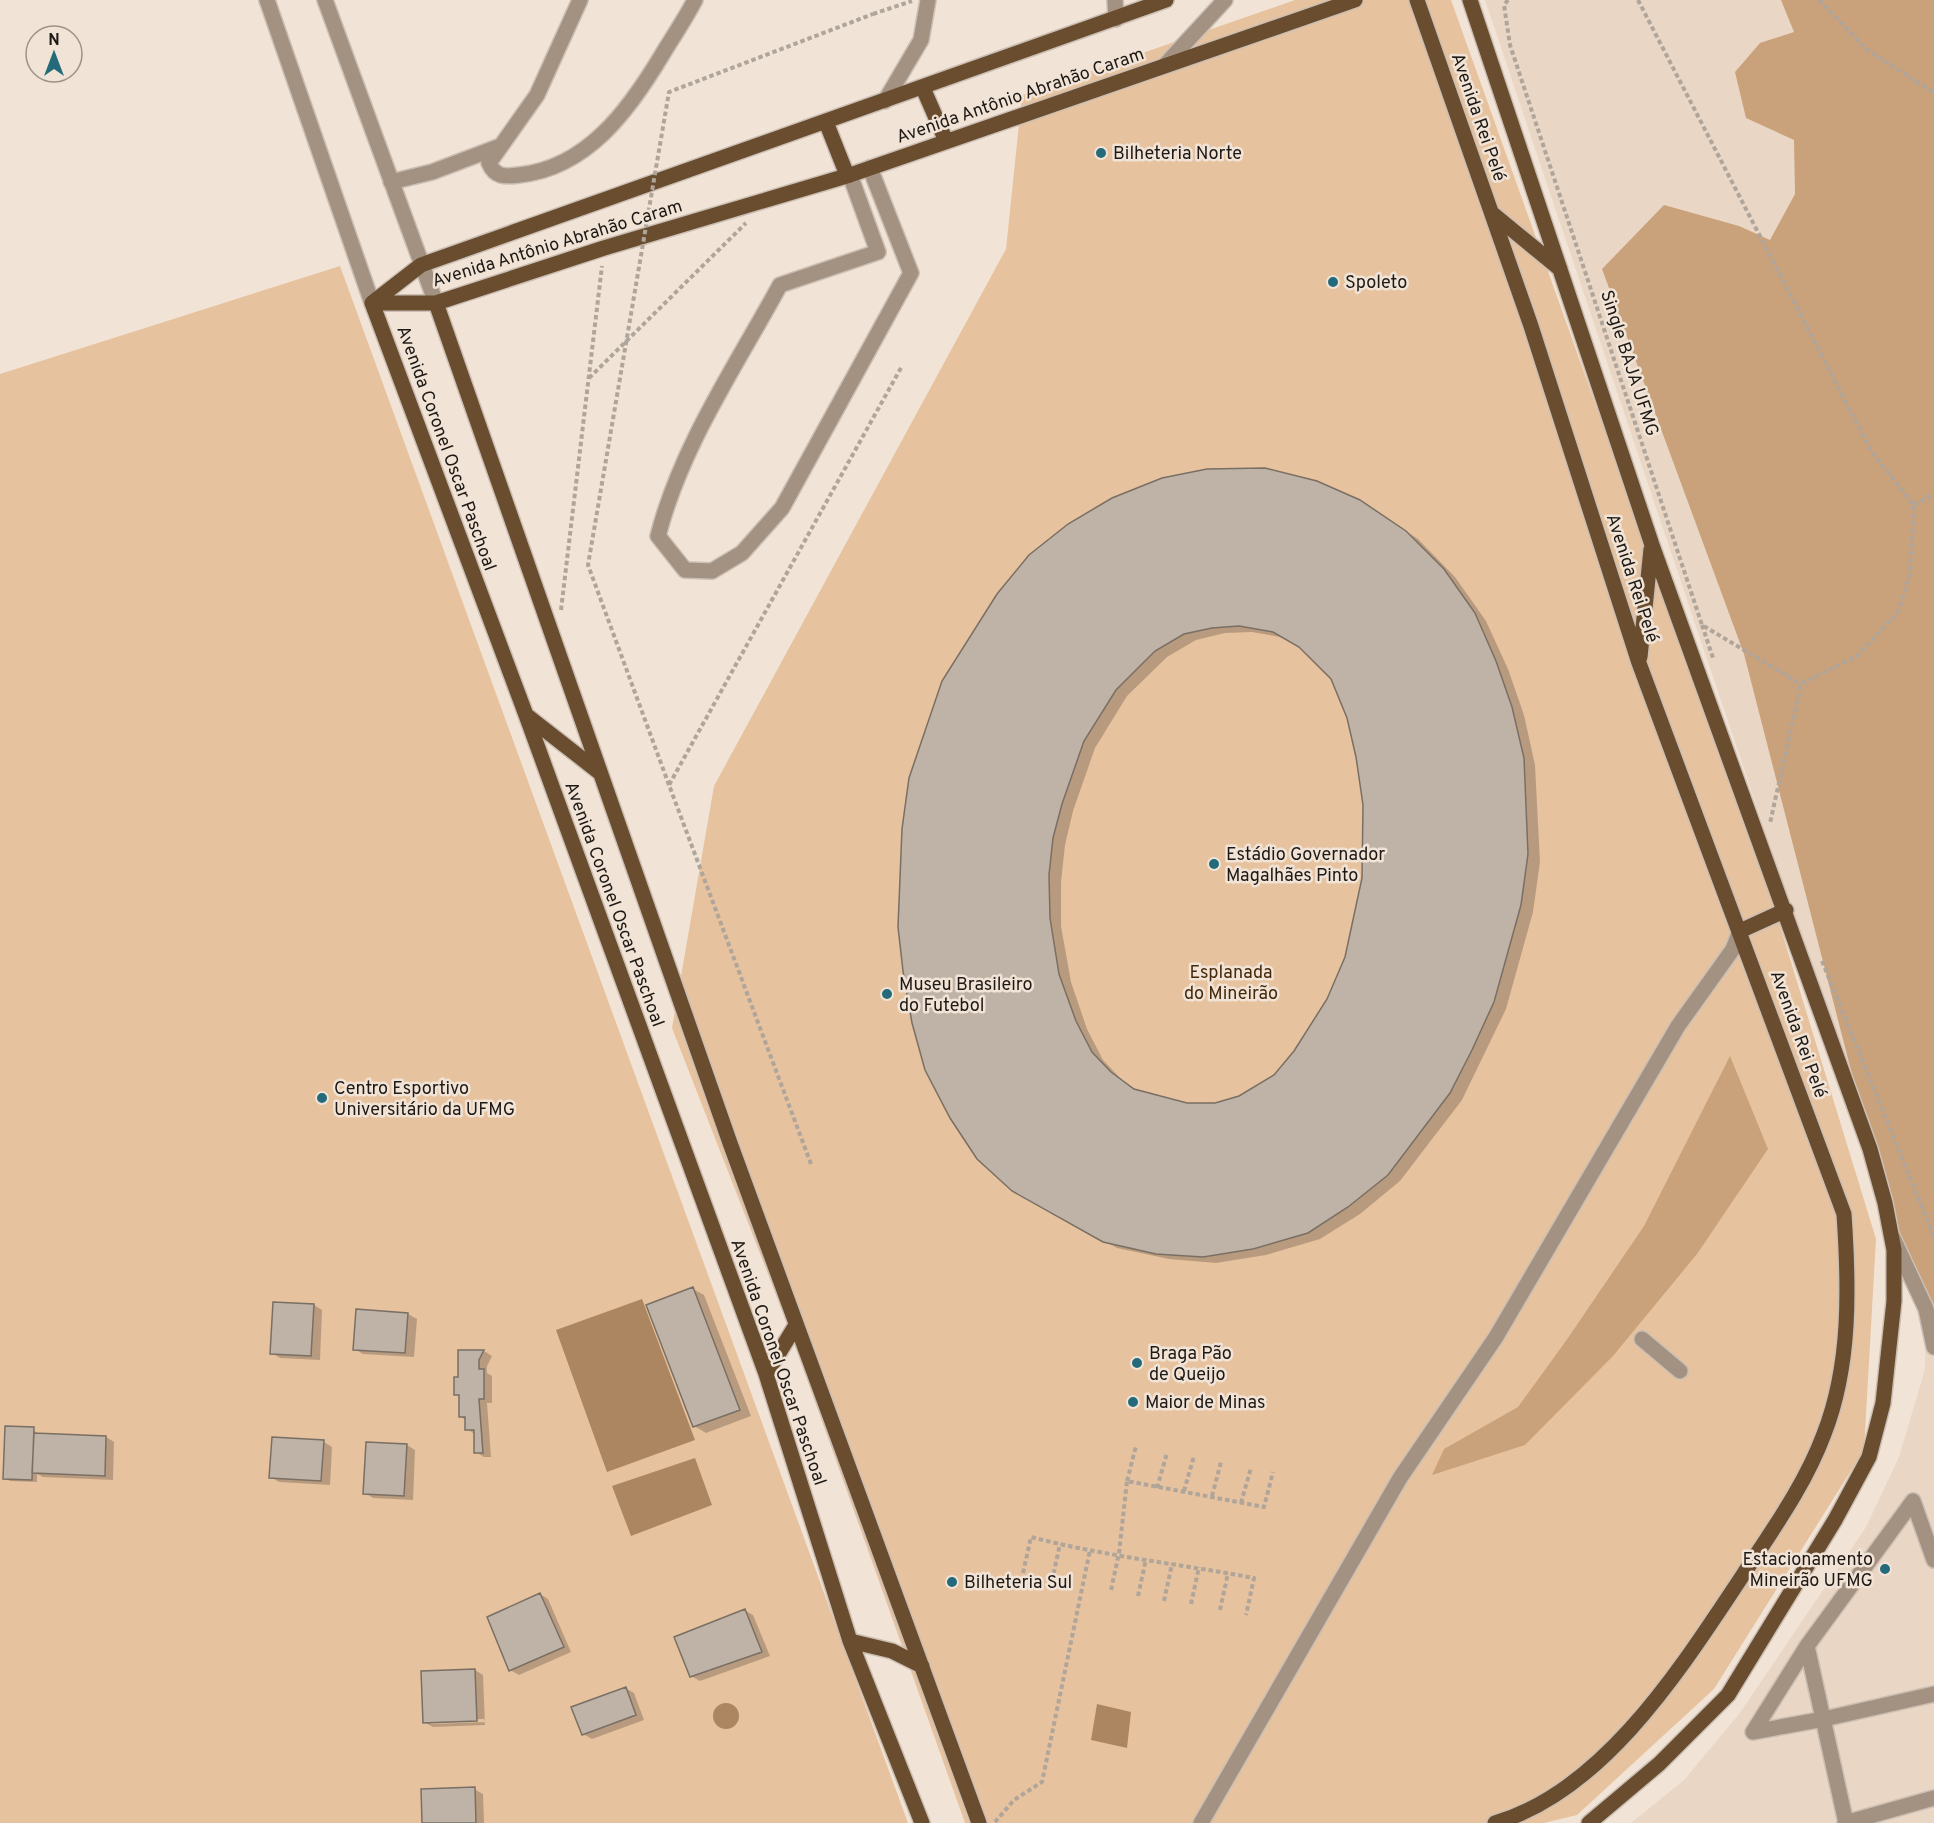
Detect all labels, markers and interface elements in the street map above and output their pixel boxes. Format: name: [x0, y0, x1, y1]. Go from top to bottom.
north arrow: [24, 24, 84, 84]
text: N: [48, 31, 60, 51]
street label: Avenida Antônio Abrahão Caram: [894, 43, 1147, 150]
street label: Avenida Rei Pelé: [1445, 50, 1510, 185]
place label: Bilheteria Norte: [1113, 143, 1242, 166]
marker: Bilheteria Norte: [1094, 146, 1108, 160]
street label: Avenida Antônio Abrahão Caram: [430, 195, 685, 294]
place label: Spoleto: [1345, 272, 1407, 295]
marker: Spoleto: [1326, 275, 1340, 289]
street label: Single BAJA UFMG: [1594, 287, 1663, 439]
street label: Avenida Coronel Oscar Paschoal: [390, 323, 501, 574]
street label: Avenida Rei Pelé: [1600, 511, 1663, 646]
street label: Avenida Coronel Oscar Paschoal: [558, 779, 669, 1030]
place label: Estádio Governador Magalhães Pinto: [1226, 844, 1385, 888]
marker: Estádio Governador Magalhães Pinto: [1207, 857, 1221, 871]
park label: Esplanada do Mineirão: [1184, 962, 1278, 1006]
street label: Avenida Rei Pelé: [1764, 967, 1831, 1102]
place label: Museu Brasileiro do Futebol: [899, 974, 1032, 1018]
marker: Museu Brasileiro do Futebol: [880, 987, 894, 1001]
place label: Centro Esportivo Universitário da UFMG: [334, 1078, 515, 1122]
marker: Centro Esportivo Universitário da UFMG: [315, 1091, 329, 1105]
street label: Avenida Coronel Oscar Paschoal: [724, 1236, 831, 1489]
place label: Braga Pão de Queijo: [1149, 1343, 1232, 1387]
marker: Braga Pão de Queijo: [1130, 1356, 1144, 1370]
place label: Maior de Minas: [1145, 1392, 1265, 1415]
marker: Maior de Minas: [1126, 1395, 1140, 1409]
place label: Estacionamento Mineirão UFMG: [1743, 1549, 1873, 1593]
marker: Estacionamento Mineirão UFMG: [1878, 1562, 1892, 1576]
place label: Bilheteria Sul: [964, 1572, 1072, 1595]
marker: Bilheteria Sul: [945, 1575, 959, 1589]

